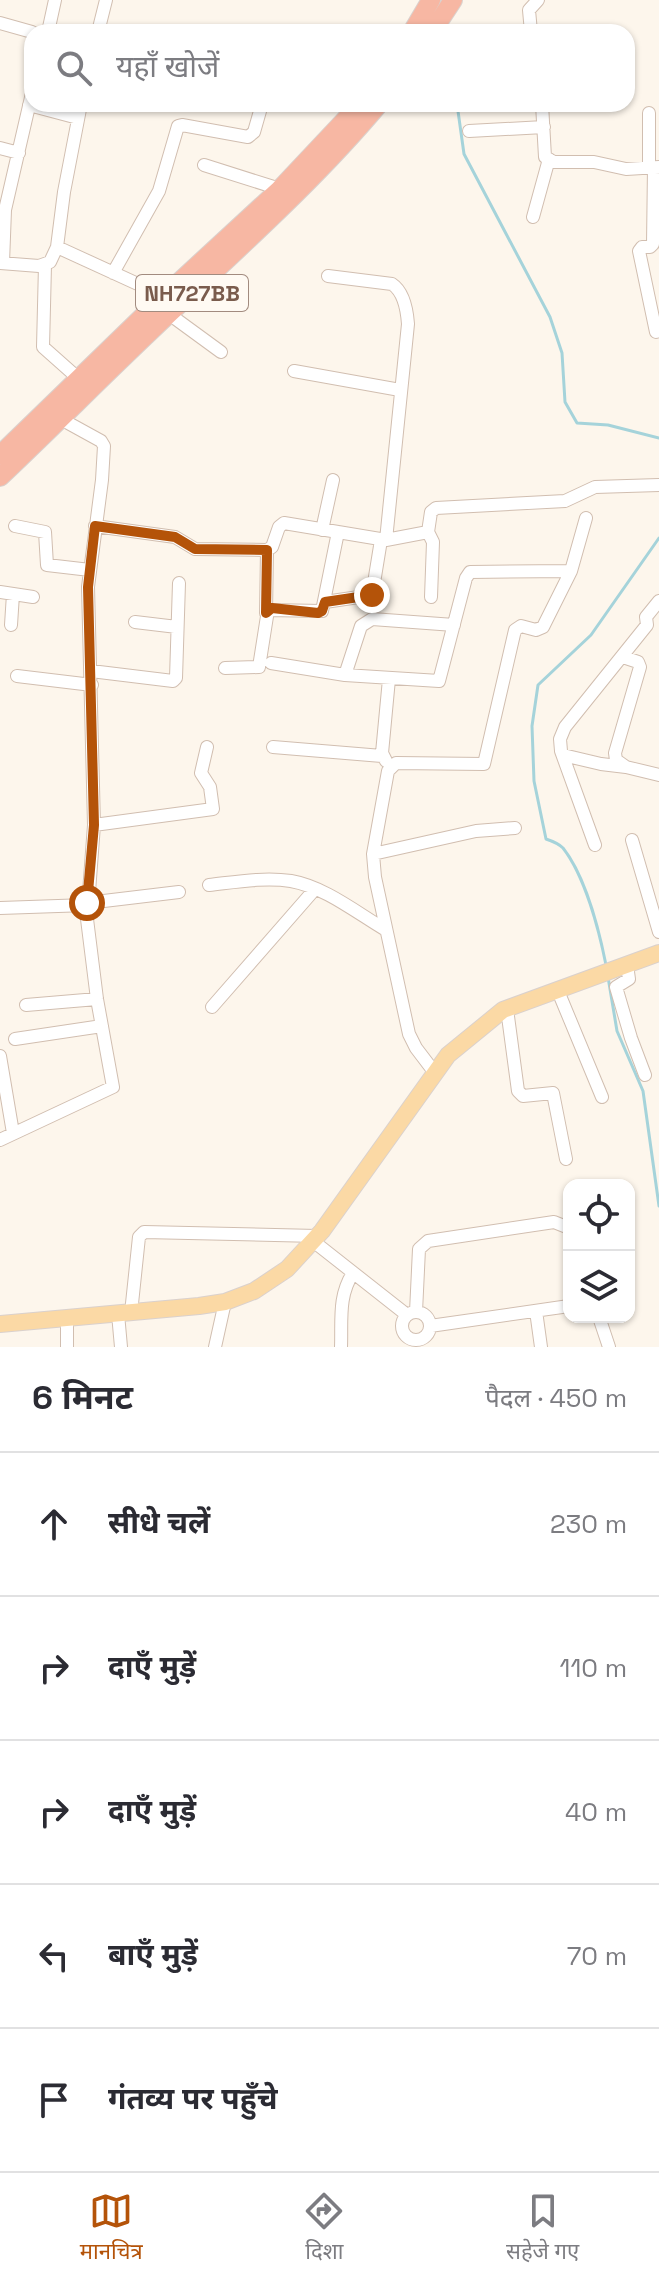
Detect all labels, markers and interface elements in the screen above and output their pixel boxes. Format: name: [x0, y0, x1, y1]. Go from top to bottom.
search box: [24, 24, 635, 112]
icon: search: [52, 46, 96, 90]
text: यहाँ खोजें: [116, 47, 219, 86]
road number: NH727BB: [136, 275, 248, 311]
route end: [354, 577, 390, 613]
route start: [69, 885, 105, 921]
map controls: [563, 1179, 635, 1323]
button: locate: [563, 1179, 635, 1251]
button: layers: [563, 1251, 635, 1323]
text: 6 मिनट: [32, 1376, 133, 1419]
text: पैदल · 450 m: [485, 1381, 627, 1415]
icon: ahead: [32, 1502, 76, 1546]
text: सीधे चलें: [108, 1503, 210, 1542]
text: 230 m: [550, 1507, 627, 1541]
icon: right: [32, 1646, 76, 1690]
text: दाएँ मुड़ें: [108, 1647, 196, 1686]
text: 110 m: [560, 1651, 627, 1685]
icon: right: [32, 1790, 76, 1834]
text: दाएँ मुड़ें: [108, 1791, 196, 1830]
text: 40 m: [565, 1795, 627, 1829]
icon: left: [32, 1934, 76, 1978]
text: बाएँ मुड़ें: [108, 1935, 198, 1974]
text: 70 m: [567, 1939, 627, 1973]
icon: arrive: [32, 2078, 76, 2122]
text: गंतव्य पर पहुँचे: [108, 2079, 277, 2118]
tab: मानचित्र: [80, 2189, 143, 2268]
tab: दिशा: [302, 2189, 346, 2268]
tab: सहेजे गए: [506, 2189, 579, 2268]

